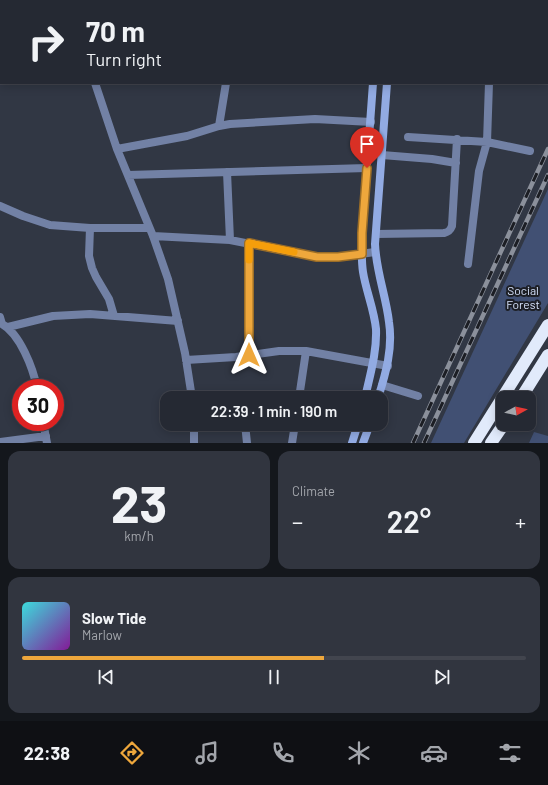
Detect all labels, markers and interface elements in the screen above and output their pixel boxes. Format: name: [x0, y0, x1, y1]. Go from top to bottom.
text: 70 m: [86, 14, 145, 48]
icon: right: [20, 16, 72, 68]
text: Turn right: [86, 48, 162, 70]
pin: [350, 127, 384, 168]
icon: arrive: [356, 133, 378, 155]
park label: Social Forest: [506, 283, 540, 311]
position arrow: [228, 334, 270, 376]
speed limit sign: 30: [12, 379, 64, 431]
north arrow: [496, 391, 536, 431]
map controls: [496, 391, 536, 431]
text: 22:39 · 1 min · 190 m: [211, 402, 337, 420]
text: 23: [111, 471, 167, 533]
text: Climate: [292, 483, 335, 499]
text: 22°: [387, 503, 431, 539]
text: −: [292, 508, 303, 534]
text: +: [515, 508, 526, 534]
text: km/h: [124, 528, 154, 544]
text: Slow Tide: [82, 609, 146, 627]
text: Marlow: [82, 627, 122, 643]
icon: previous: [95, 666, 117, 688]
icon: pause: [263, 666, 285, 688]
icon: next: [431, 666, 453, 688]
icon: directions: [118, 739, 146, 767]
icon: music: [193, 739, 221, 767]
icon: phone: [269, 739, 297, 767]
icon: climate: [345, 739, 373, 767]
icon: car: [420, 739, 448, 767]
icon: filters: [496, 739, 524, 767]
text: 22:38: [24, 742, 70, 764]

